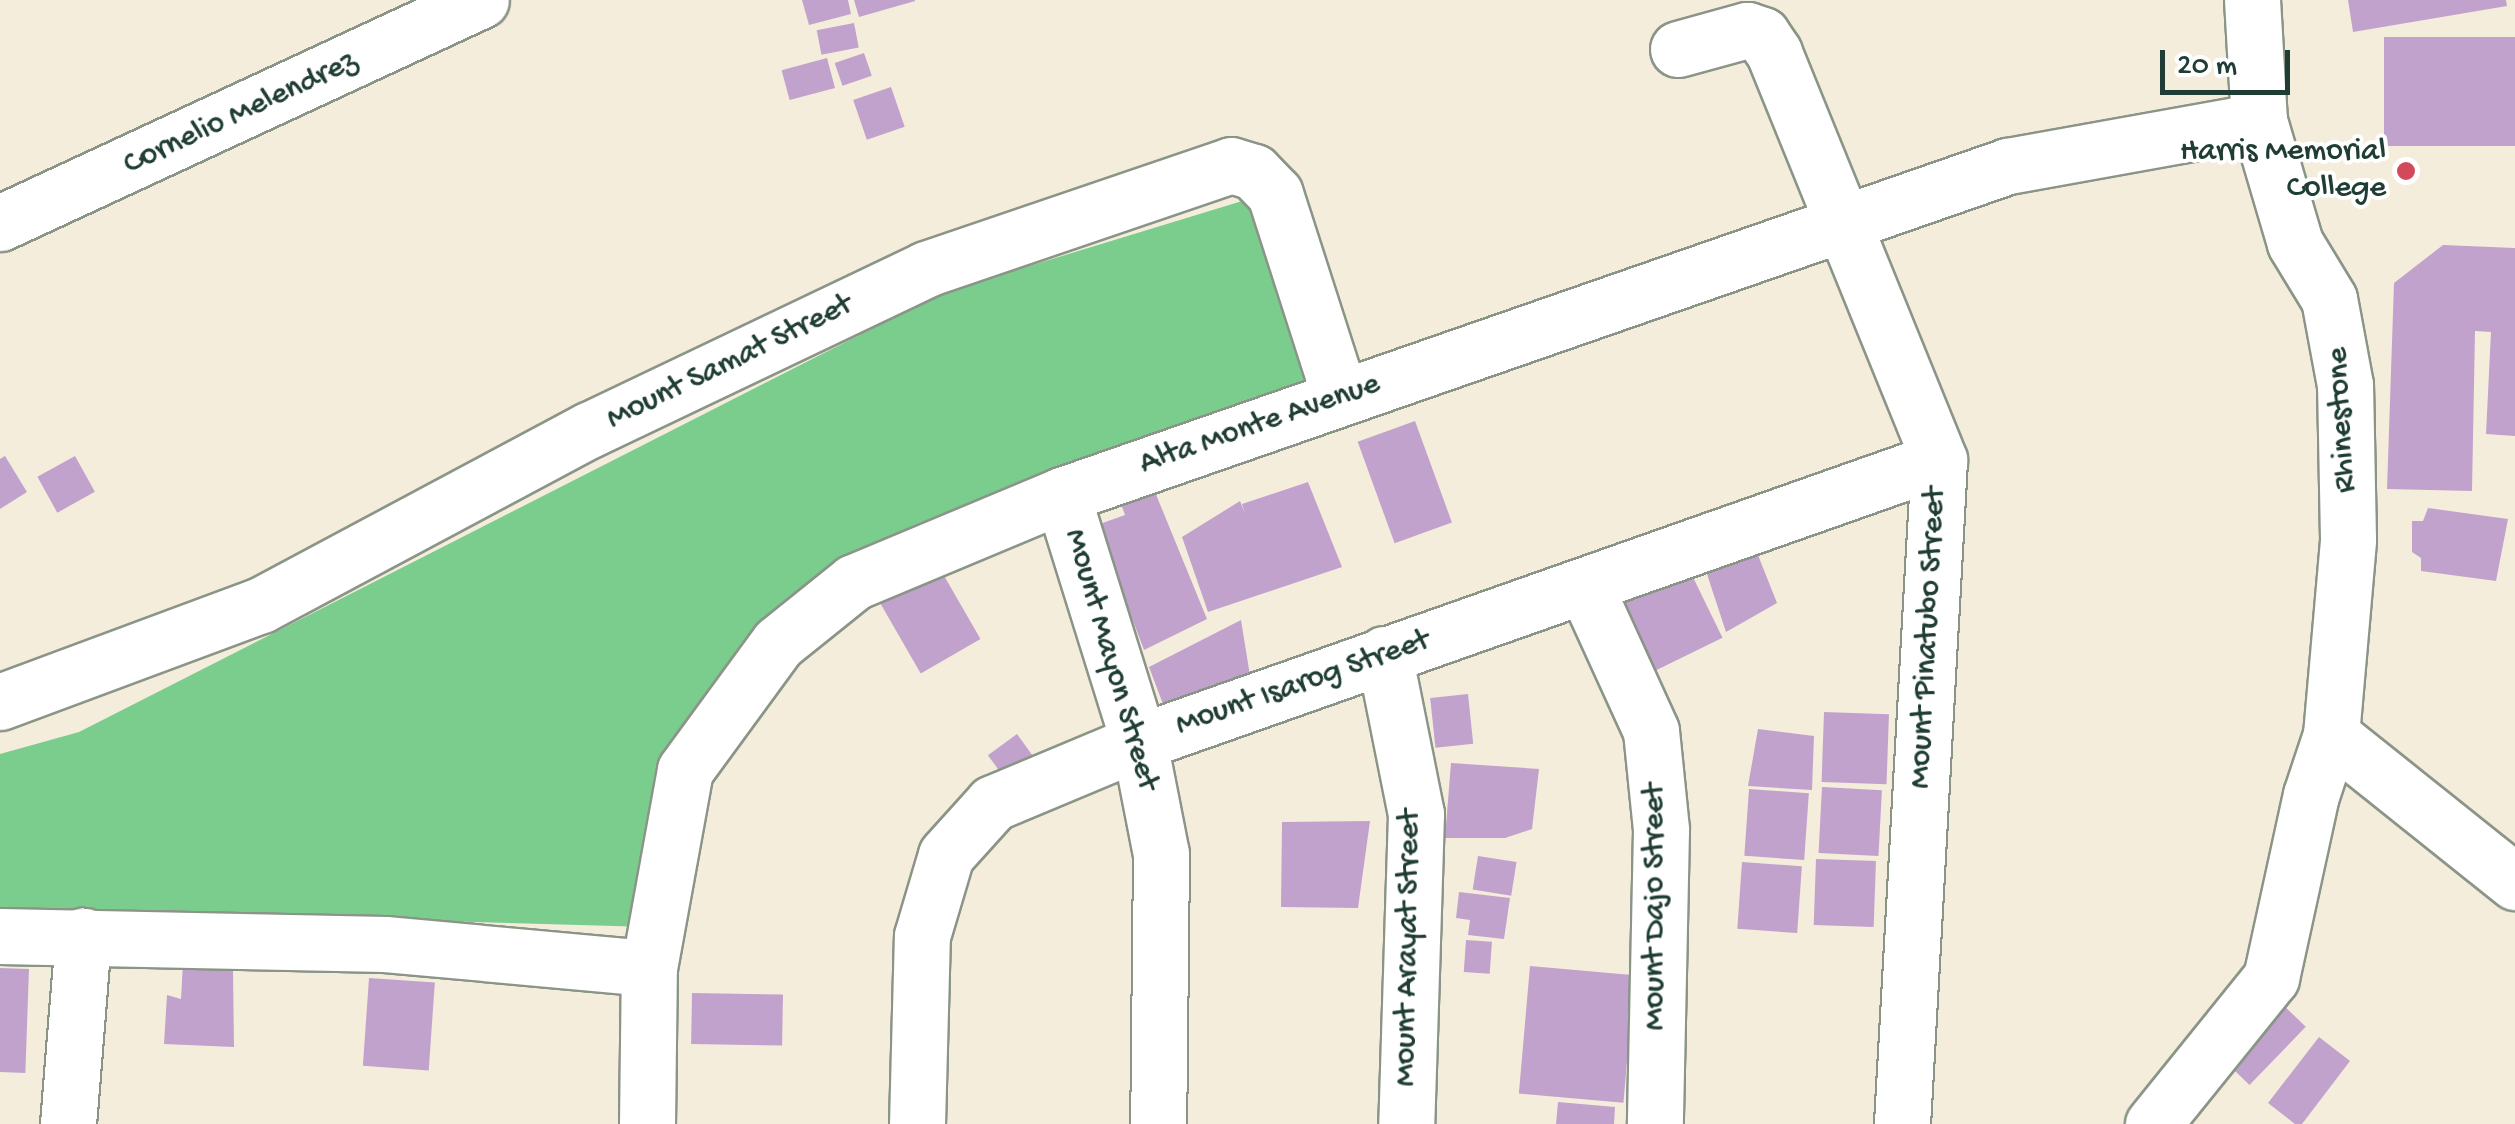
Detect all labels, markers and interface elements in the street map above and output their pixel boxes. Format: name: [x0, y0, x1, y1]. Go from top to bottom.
scale bar: [2165, 30, 2295, 92]
street label: Cornelio Melendrez: [118, 43, 364, 185]
text: 20 m: [2177, 50, 2237, 85]
place label: Harris Memorial College: [2180, 134, 2386, 209]
marker: Harris Memorial College: [2395, 160, 2417, 182]
street label: Mount Samat Street: [601, 287, 859, 439]
street label: Rhinestone: [2320, 346, 2366, 494]
street label: Alta Monte Avenue: [1135, 366, 1385, 484]
street label: Mount Pinatubo Street: [1902, 486, 1956, 790]
street label: Mount Mayon Street: [1054, 525, 1166, 795]
street label: Mount Isarog Street: [1171, 623, 1435, 745]
street label: Mount Dajo Street: [1637, 783, 1675, 1031]
street label: Mount Arayat Street: [1387, 809, 1431, 1087]

